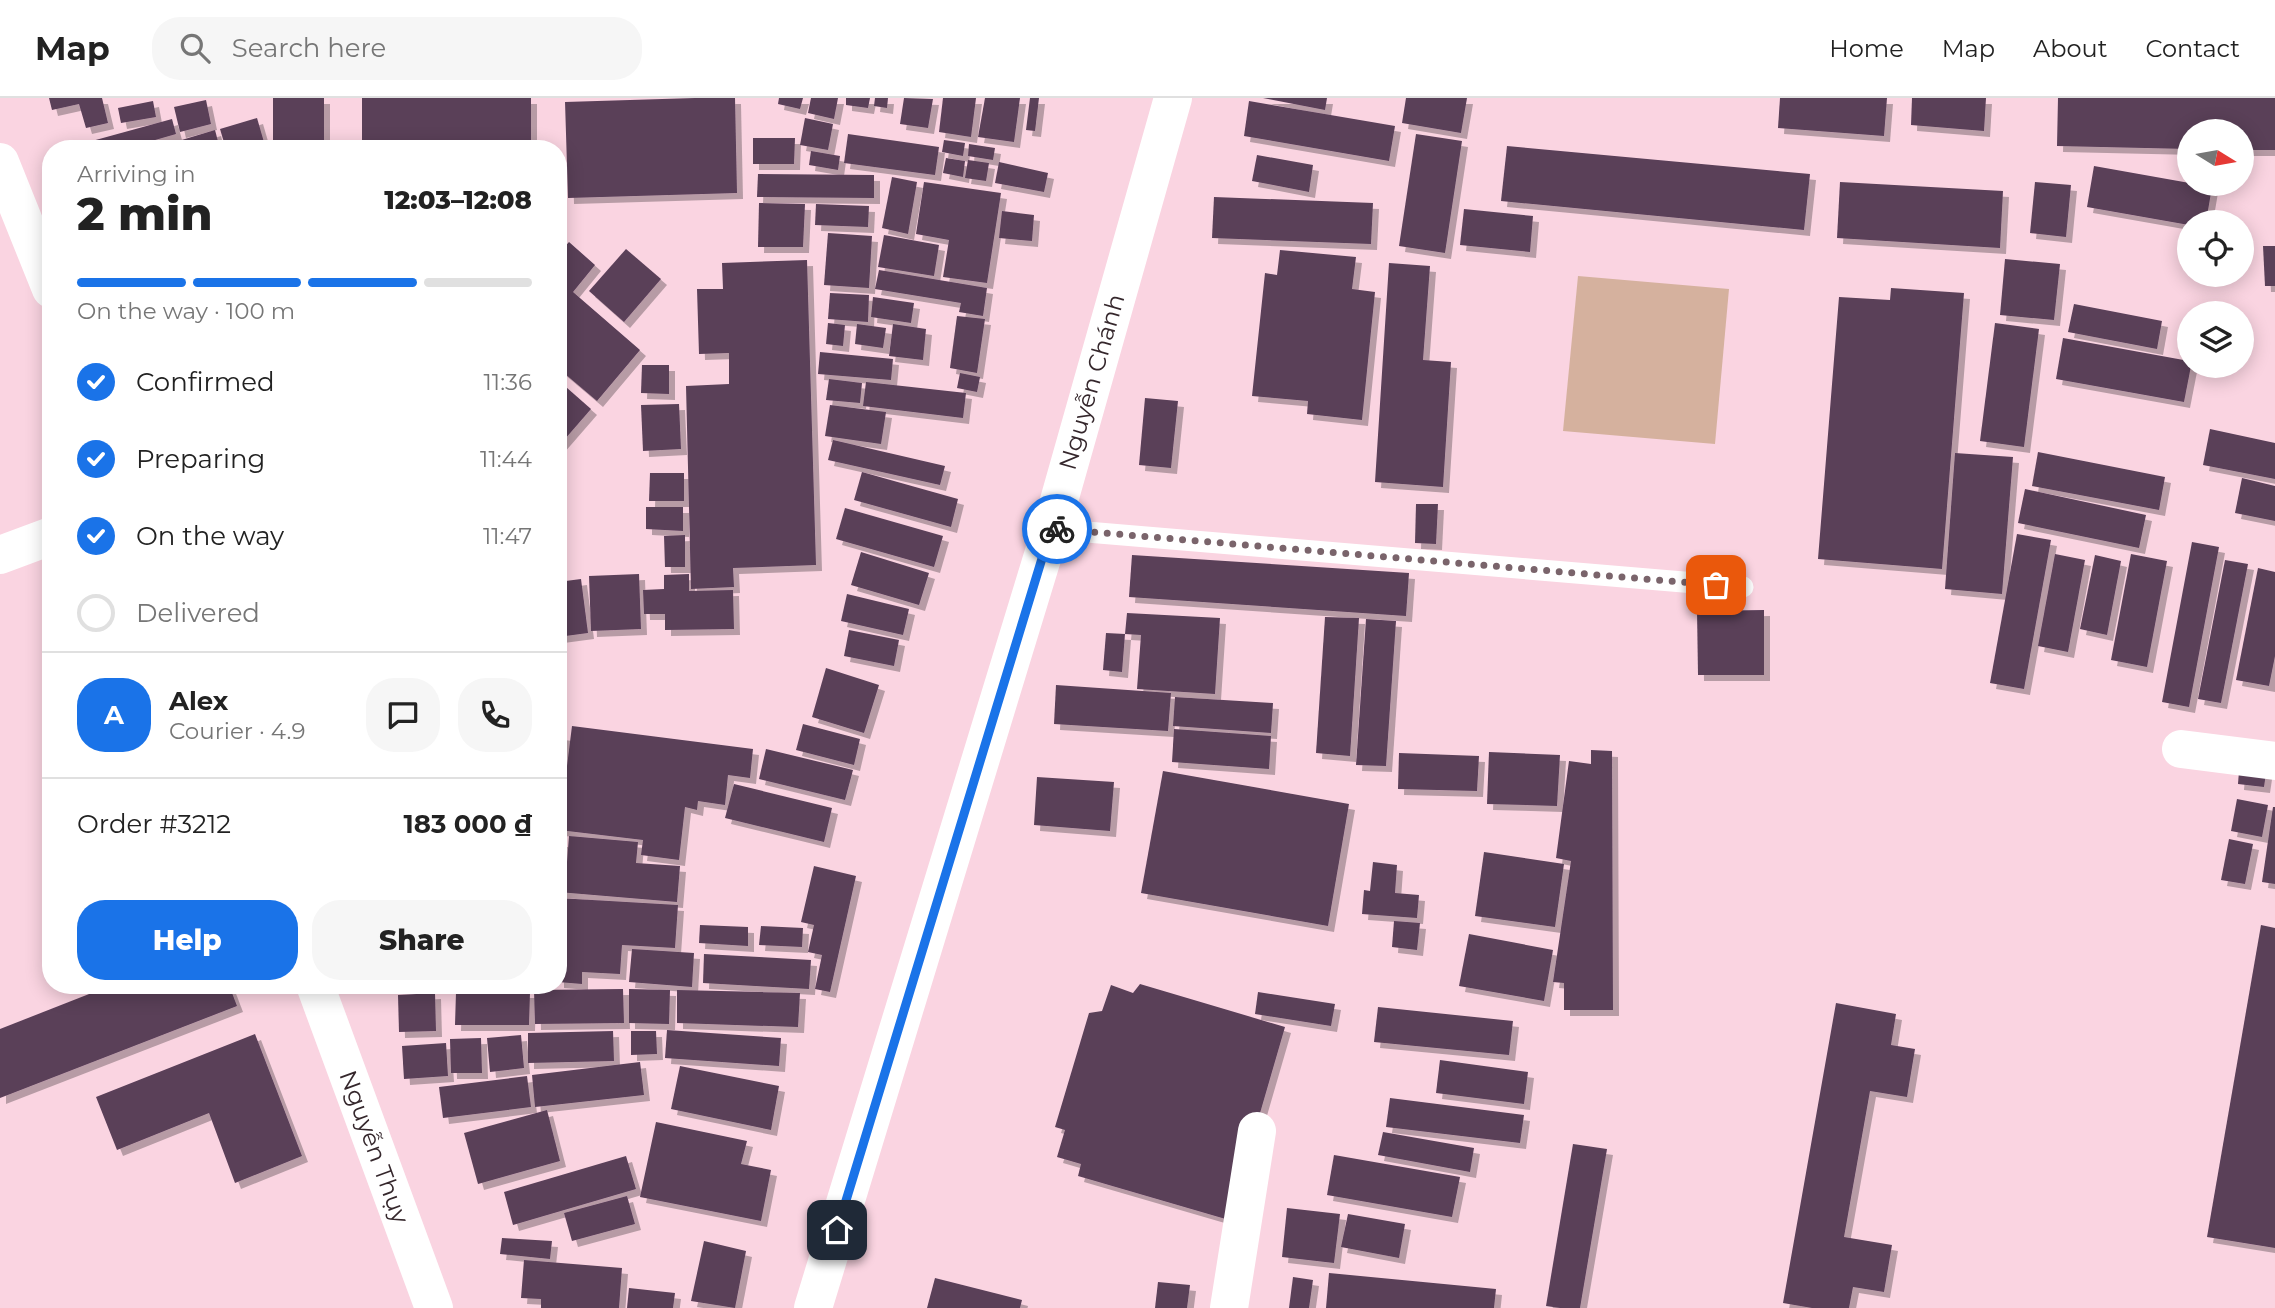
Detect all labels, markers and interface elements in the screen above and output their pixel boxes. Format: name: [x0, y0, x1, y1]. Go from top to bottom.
search box: [152, 17, 642, 80]
text: Map: [35, 28, 110, 68]
icon: search: [176, 29, 214, 67]
text: Search here: [232, 32, 386, 64]
text: Home: [1829, 34, 1904, 63]
text: Map: [1942, 34, 1995, 63]
text: About: [2033, 34, 2107, 63]
text: Contact: [2145, 34, 2240, 63]
north arrow: [2177, 119, 2254, 196]
map controls: [2177, 119, 2254, 378]
text: Arriving in: [77, 160, 196, 188]
text: 12:03–12:08: [384, 184, 532, 216]
text: 2 min: [77, 185, 212, 242]
button: locate: [2177, 210, 2254, 287]
street label: Nguyễn Chánh: [1053, 291, 1130, 473]
text: On the way · 100 m: [77, 297, 295, 325]
button: layers: [2177, 301, 2254, 378]
icon: check: [77, 363, 115, 401]
text: Confirmed: [136, 366, 275, 398]
text: 11:36: [484, 368, 532, 396]
icon: check: [77, 440, 115, 478]
text: Preparing: [136, 443, 265, 475]
text: 11:44: [480, 445, 532, 473]
courier: [1022, 494, 1092, 564]
icon: bike: [1038, 510, 1076, 548]
icon: check: [77, 517, 115, 555]
text: On the way: [136, 520, 284, 552]
text: 11:47: [483, 522, 532, 550]
pin: [1686, 555, 1746, 615]
icon: bag: [1697, 566, 1735, 604]
text: Delivered: [136, 597, 260, 629]
button: chat: [366, 678, 440, 752]
button: phone: [458, 678, 532, 752]
text: Alex: [169, 685, 228, 717]
text: A: [104, 699, 124, 731]
text: Courier · 4.9: [169, 717, 305, 745]
text: Order #3212: [77, 808, 231, 840]
text: 183 000 ₫: [404, 808, 532, 840]
button: Help: [77, 900, 298, 980]
button: Share: [312, 900, 532, 980]
street label: Nguyễn Thụy: [333, 1066, 416, 1227]
pin: [807, 1200, 867, 1260]
icon: home: [818, 1211, 856, 1249]

